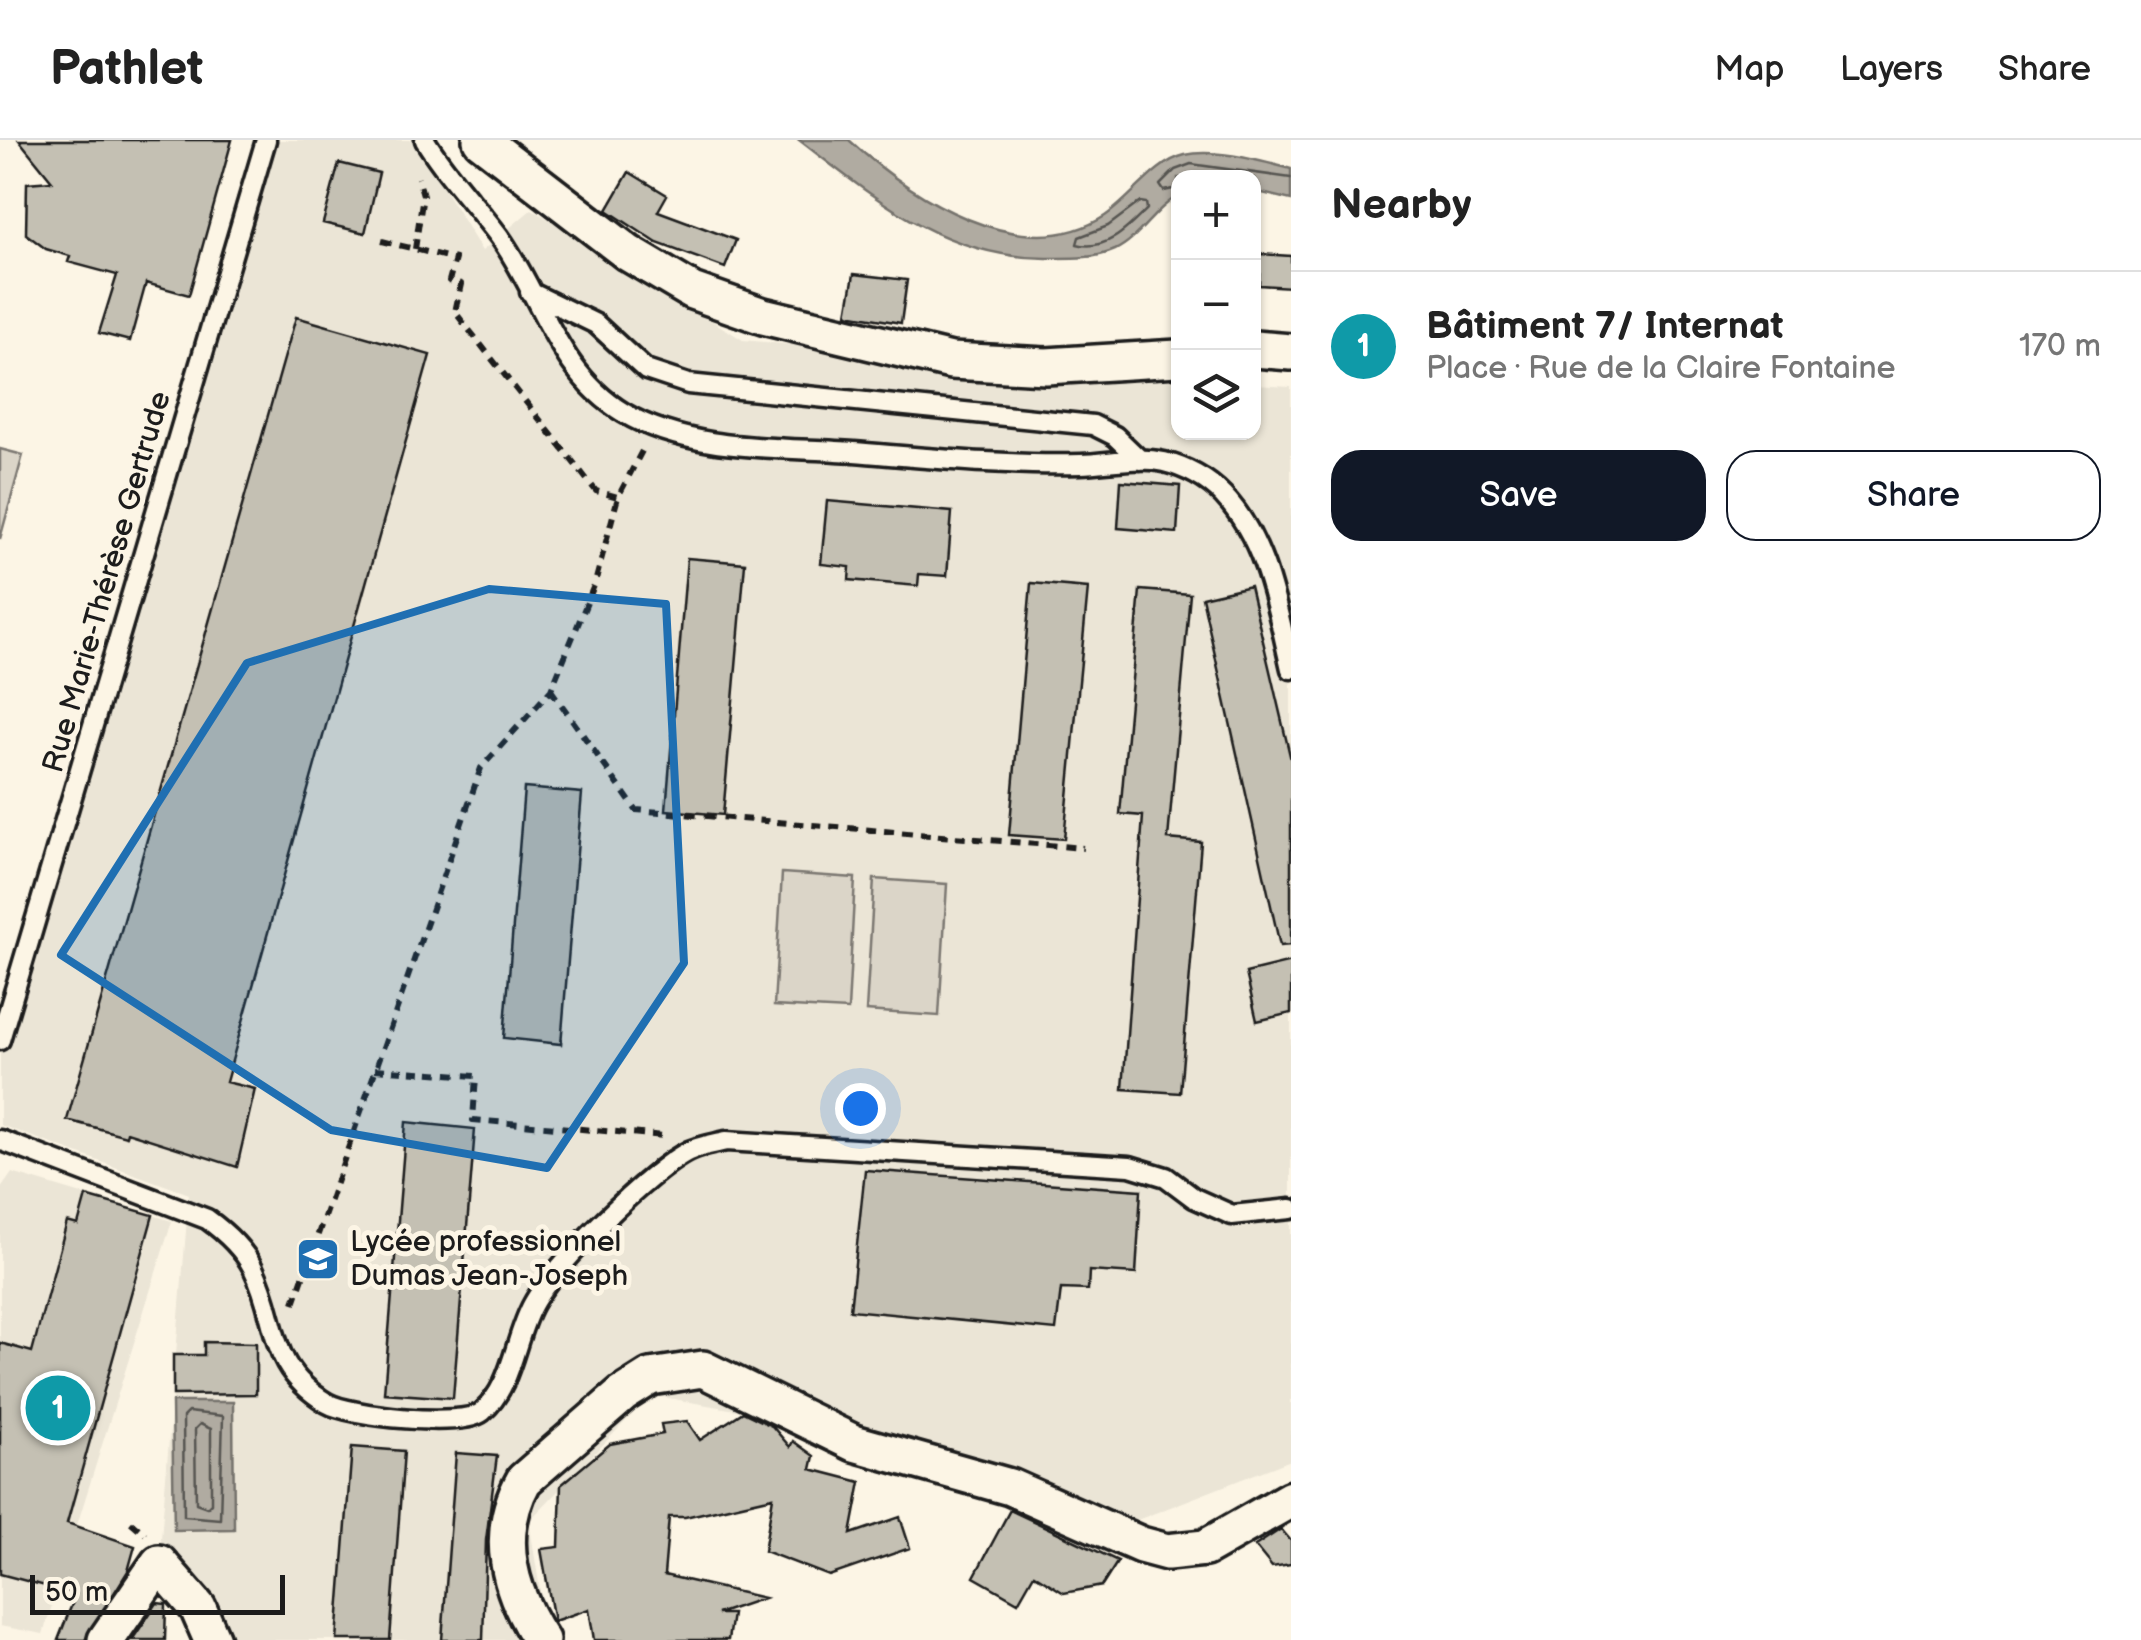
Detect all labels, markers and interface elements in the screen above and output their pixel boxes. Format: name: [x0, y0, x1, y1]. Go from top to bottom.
text: Pathlet: [50, 41, 203, 98]
text: Map: [1714, 48, 1785, 91]
text: Layers: [1840, 48, 1943, 91]
text: Share: [1998, 48, 2091, 91]
map controls: [1171, 170, 1261, 440]
button: +: [1171, 170, 1261, 260]
text: Nearby: [1331, 180, 1471, 231]
button: −: [1171, 260, 1261, 350]
text: Bâtiment 7/ Internat: [1426, 304, 1783, 349]
text: 1: [1357, 327, 1370, 366]
text: 170 m: [2019, 327, 2101, 366]
text: Place · Rue de la Claire Fontaine: [1426, 349, 1895, 388]
button: layers: [1171, 350, 1261, 440]
street label: Rue Marie-Thérèse Gertrude: [35, 387, 179, 777]
button: Save: [1331, 450, 1706, 541]
button: Share: [1726, 450, 2101, 541]
your location: [835, 1083, 886, 1134]
place label: Lycée professionnel Dumas Jean-Joseph: [350, 1224, 628, 1294]
school or university icon: Lycée professionnel Dumas Jean-Joseph: [295, 1236, 341, 1282]
pin: 1: [26, 1370, 90, 1446]
scale bar: [30, 1570, 285, 1614]
text: 50 m: [45, 1576, 108, 1609]

